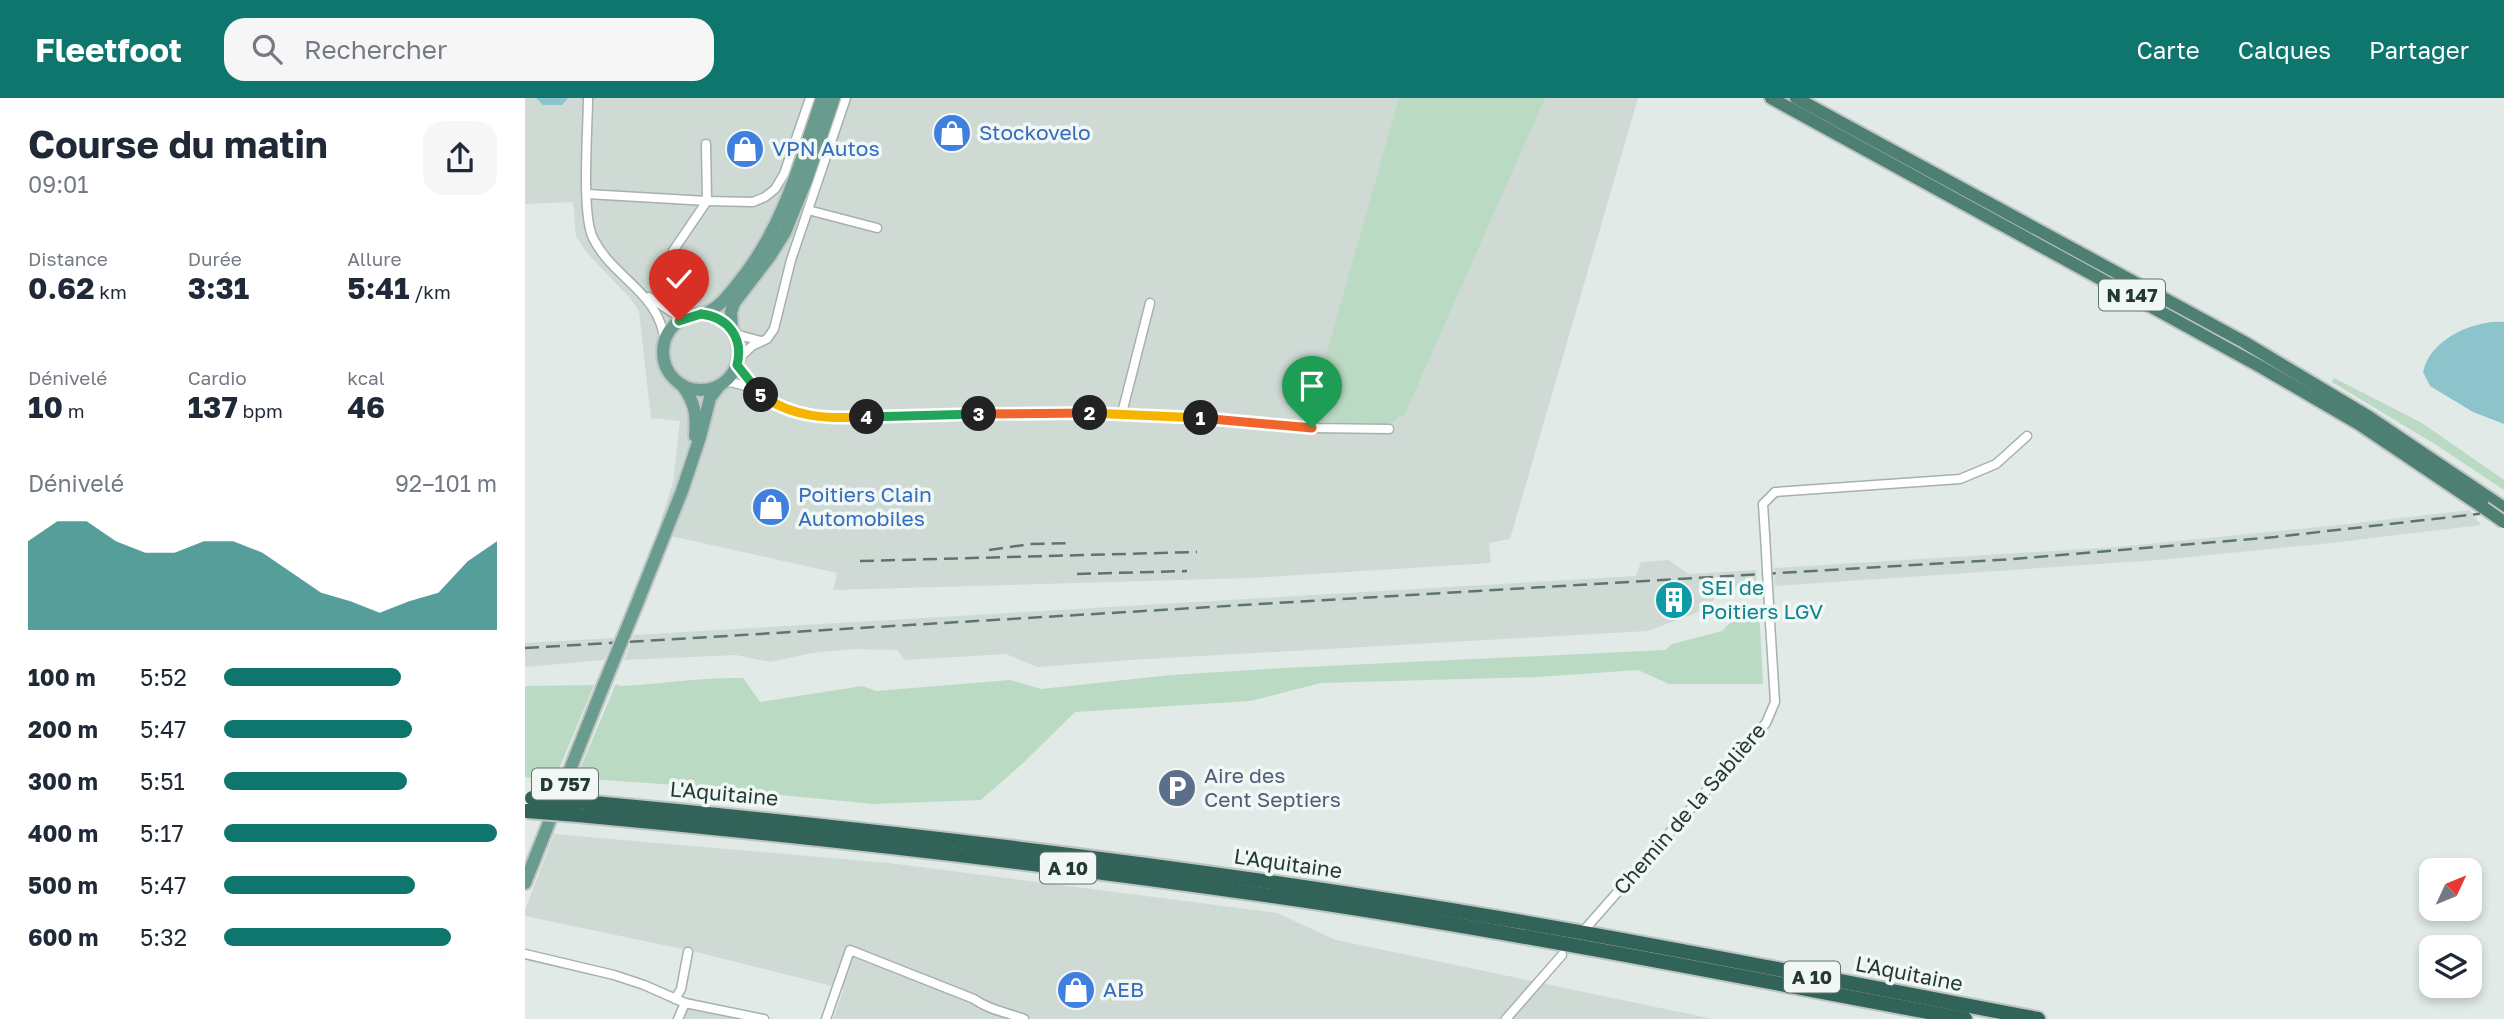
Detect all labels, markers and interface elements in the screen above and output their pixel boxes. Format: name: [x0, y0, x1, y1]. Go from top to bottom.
search box: [224, 18, 714, 81]
text: Fleetfoot: [35, 30, 182, 69]
icon: search: [248, 30, 286, 68]
text: Rechercher: [304, 34, 447, 65]
text: Carte: [2136, 35, 2200, 64]
text: Calques: [2238, 35, 2331, 64]
text: Partager: [2369, 35, 2469, 64]
shop icon: Stockovelo: [931, 112, 973, 154]
place label: Stockovelo: [979, 119, 1091, 145]
text: Course du matin: [28, 121, 328, 166]
button: share: [423, 121, 497, 195]
shop icon: VPN Autos: [724, 128, 766, 170]
place label: VPN Autos: [772, 135, 880, 161]
text: 09:01: [28, 170, 89, 198]
text: Distance: [28, 247, 108, 270]
text: Durée: [188, 247, 242, 270]
text: Allure: [347, 247, 402, 270]
pin: [649, 249, 709, 321]
icon: check: [660, 260, 698, 298]
text: 0.62: [28, 270, 94, 306]
text: 3:31: [188, 270, 249, 306]
text: 5:41: [347, 270, 409, 306]
text: km: [94, 280, 127, 303]
text: /km: [409, 280, 451, 303]
road number: N 147: [2099, 280, 2165, 310]
pin: [1282, 356, 1342, 428]
text: Dénivelé: [28, 366, 107, 389]
text: Cardio: [188, 366, 247, 389]
text: kcal: [347, 366, 385, 389]
icon: arrive: [1293, 367, 1331, 405]
pin: 5: [743, 378, 779, 412]
text: 5: [755, 383, 766, 406]
text: 10: [28, 389, 63, 425]
text: 137: [188, 389, 238, 425]
text: 46: [347, 389, 385, 425]
pin: 3: [961, 396, 997, 432]
pin: 2: [1073, 396, 1107, 430]
text: m: [63, 399, 85, 422]
text: bpm: [238, 399, 283, 422]
pin: 4: [849, 400, 885, 434]
pin: 1: [1183, 400, 1219, 436]
text: 2: [1084, 401, 1095, 424]
text: 3: [973, 402, 984, 425]
text: 4: [861, 405, 872, 428]
text: 1: [1196, 406, 1205, 429]
text: Dénivelé: [28, 469, 124, 497]
text: 92–101 m: [395, 469, 497, 497]
place label: Poitiers Clain Automobiles: [798, 481, 932, 531]
shop icon: Poitiers Clain Automobiles: [750, 486, 792, 528]
place label: SEI de Poitiers LGV: [1701, 574, 1823, 624]
building icon: SEI de Poitiers LGV: [1653, 579, 1695, 621]
text: 100 m: [28, 663, 96, 691]
text: 5:52: [140, 663, 187, 691]
text: 200 m: [28, 715, 98, 743]
text: 5:47: [140, 715, 186, 743]
street label: Chemin de la Sablière: [1608, 717, 1771, 899]
place label: Aire des Cent Septiers: [1204, 762, 1341, 812]
text: 300 m: [28, 767, 98, 795]
text: 5:51: [140, 767, 185, 795]
parking icon: Aire des Cent Septiers: [1156, 767, 1198, 809]
road number: D 757: [532, 768, 598, 800]
street label: L'Aquitaine: [669, 775, 779, 811]
text: 400 m: [28, 819, 98, 847]
text: 5:17: [140, 819, 184, 847]
street label: L'Aquitaine: [1232, 843, 1344, 883]
road number: A 10: [1040, 852, 1096, 884]
north arrow: [2419, 858, 2481, 920]
map controls: [2419, 858, 2482, 998]
text: 500 m: [28, 871, 98, 899]
text: 5:47: [140, 871, 186, 899]
text: 600 m: [28, 923, 98, 951]
text: 5:32: [140, 923, 187, 951]
button: layers: [2419, 935, 2482, 998]
street label: L'Aquitaine: [1853, 950, 1965, 996]
road number: A 10: [1784, 962, 1840, 992]
shop icon: AEB: [1055, 969, 1097, 1011]
place label: AEB: [1103, 976, 1144, 1002]

